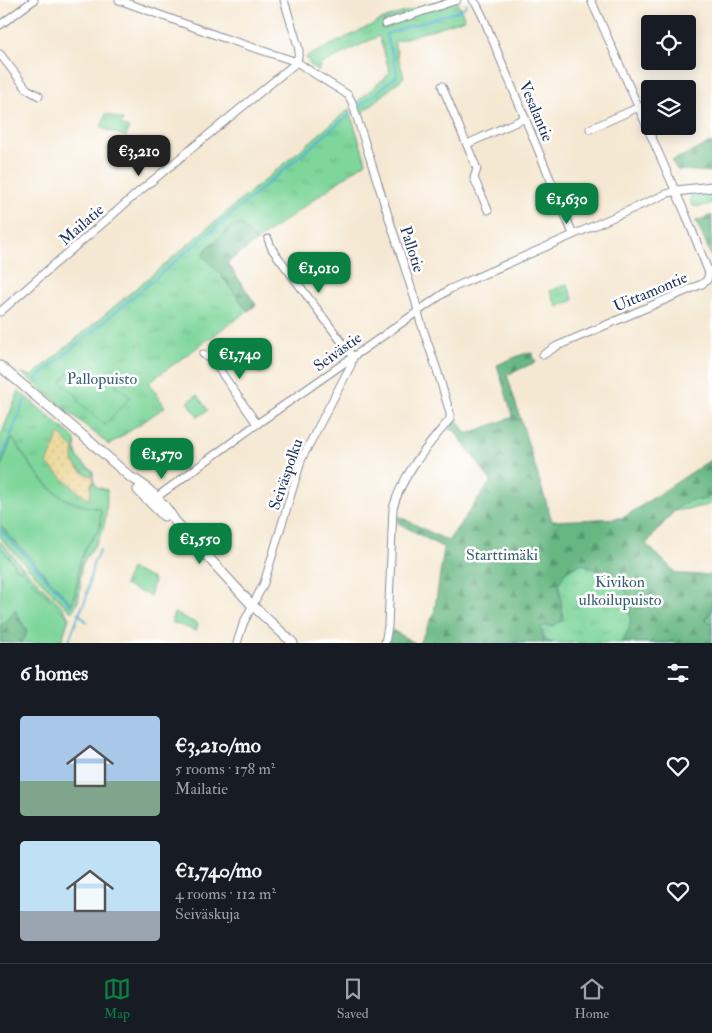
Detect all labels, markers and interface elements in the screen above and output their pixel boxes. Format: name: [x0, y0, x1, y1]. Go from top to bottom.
map controls: [641, 15, 696, 135]
button: locate: [641, 15, 696, 70]
street label: Vesalantie: [514, 78, 558, 145]
button: layers: [641, 80, 696, 135]
pin: €3,210: [98, 134, 180, 177]
text: €3,210: [118, 141, 160, 161]
pin: €1,630: [526, 182, 608, 225]
text: €1,630: [546, 189, 588, 209]
street label: Mailatie: [55, 200, 108, 250]
street label: Pallotie: [395, 224, 429, 275]
pin: €1,010: [278, 252, 360, 294]
text: €1,010: [299, 258, 339, 278]
street label: Uittamontie: [610, 267, 691, 316]
street label: Seivästie: [310, 327, 366, 376]
pin: €1,740: [199, 338, 281, 380]
text: €1,740: [219, 344, 261, 364]
park label: Pallopuisto: [67, 369, 137, 390]
street label: Seiväspolku: [264, 436, 308, 513]
pin: €1,570: [121, 438, 203, 480]
text: €1,570: [141, 444, 183, 464]
pin: €1,550: [159, 522, 241, 565]
text: €1,550: [180, 529, 220, 549]
park label: Starttimäki: [466, 545, 538, 565]
park label: Kivikon ulkoilupuisto: [579, 572, 662, 611]
icon: filters: [664, 659, 692, 687]
text: 6 homes: [20, 660, 88, 687]
text: €3,210/mo: [175, 732, 261, 759]
icon: home: [60, 736, 120, 796]
icon: heart: [664, 752, 692, 780]
text: 5 rooms · 178 m²: [175, 759, 275, 779]
text: Mailatie: [175, 779, 228, 799]
text: €1,740/mo: [175, 857, 262, 884]
icon: home: [60, 861, 120, 921]
icon: heart: [664, 877, 692, 905]
text: 4 rooms · 112 m²: [175, 884, 276, 904]
text: Seiväskuja: [175, 904, 240, 924]
tab: Map: [103, 975, 131, 1022]
tab: Saved: [337, 975, 369, 1022]
tab: Home: [574, 975, 609, 1022]

